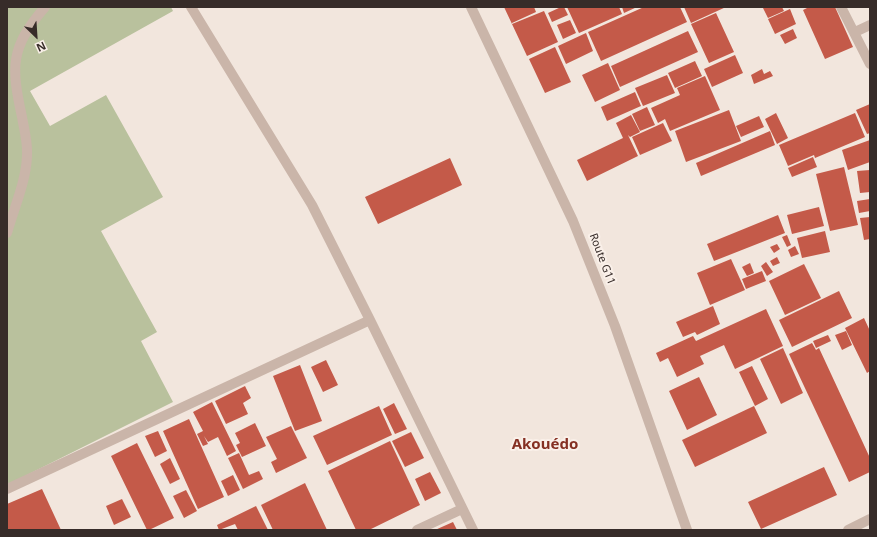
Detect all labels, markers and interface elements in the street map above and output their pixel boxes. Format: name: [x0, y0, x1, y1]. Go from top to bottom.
north arrow: [16, 16, 56, 56]
text: N: [34, 39, 49, 56]
street label: Route G11: [586, 231, 618, 287]
district label: Akouédo: [512, 436, 578, 454]

